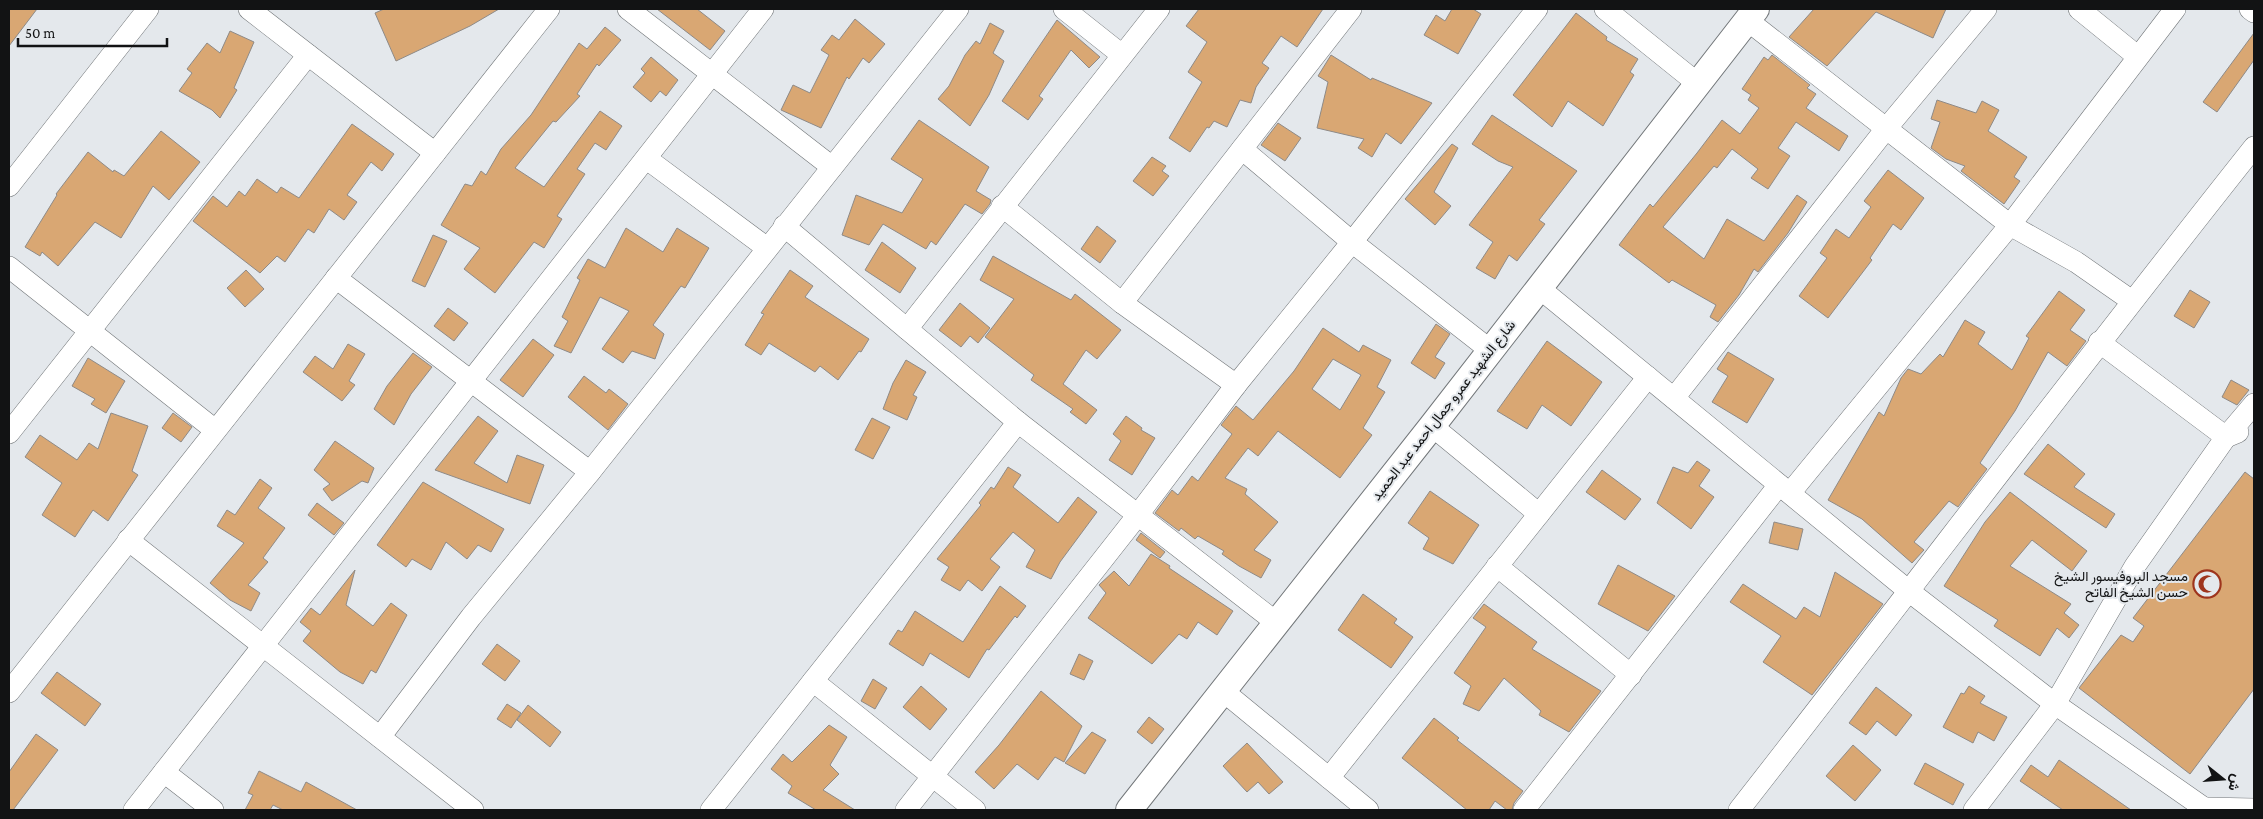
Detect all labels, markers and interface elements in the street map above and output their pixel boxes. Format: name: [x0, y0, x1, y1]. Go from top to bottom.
scale bar: [18, 15, 166, 47]
text: 50 m: [25, 25, 55, 41]
street label: شارع الشهيد عمرو جمال احمد عبد الحميد: [1368, 317, 1521, 505]
place label: مسجد البروفيسور الشيخ حسن الشيخ الفاتح: [2054, 568, 2188, 603]
mosque icon: مسجد البروفيسور الشيخ حسن الشيخ الفاتح: [2192, 569, 2222, 599]
north arrow: [2198, 754, 2248, 804]
text: ش: [2224, 772, 2246, 793]

